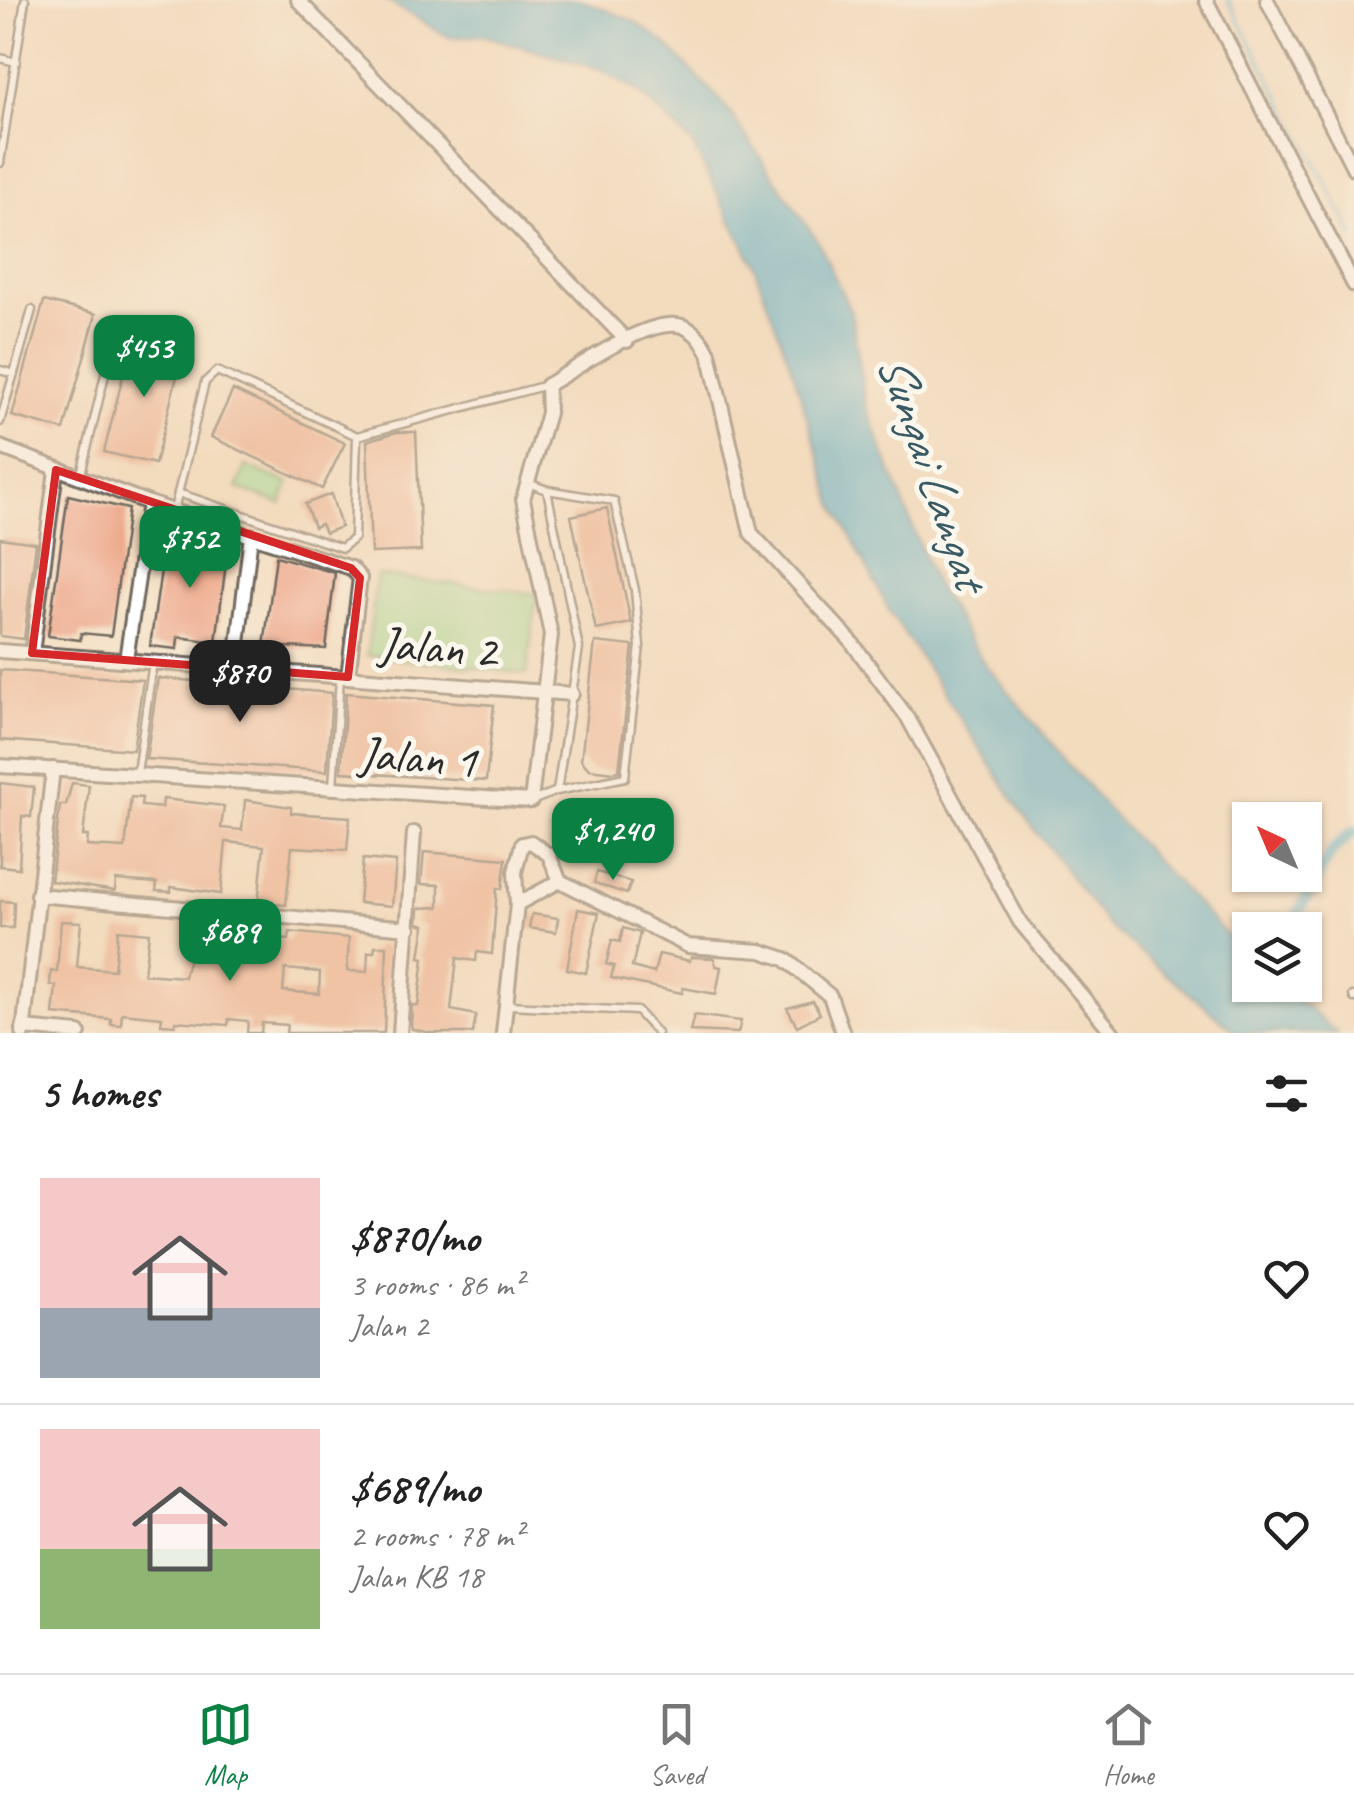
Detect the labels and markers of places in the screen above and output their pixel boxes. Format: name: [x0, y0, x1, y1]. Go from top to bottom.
pin: $453: [85, 315, 203, 400]
pin: $752: [131, 506, 249, 591]
pin: $870: [181, 640, 299, 725]
pin: $1,240: [532, 798, 694, 883]
pin: $689: [171, 899, 289, 984]

